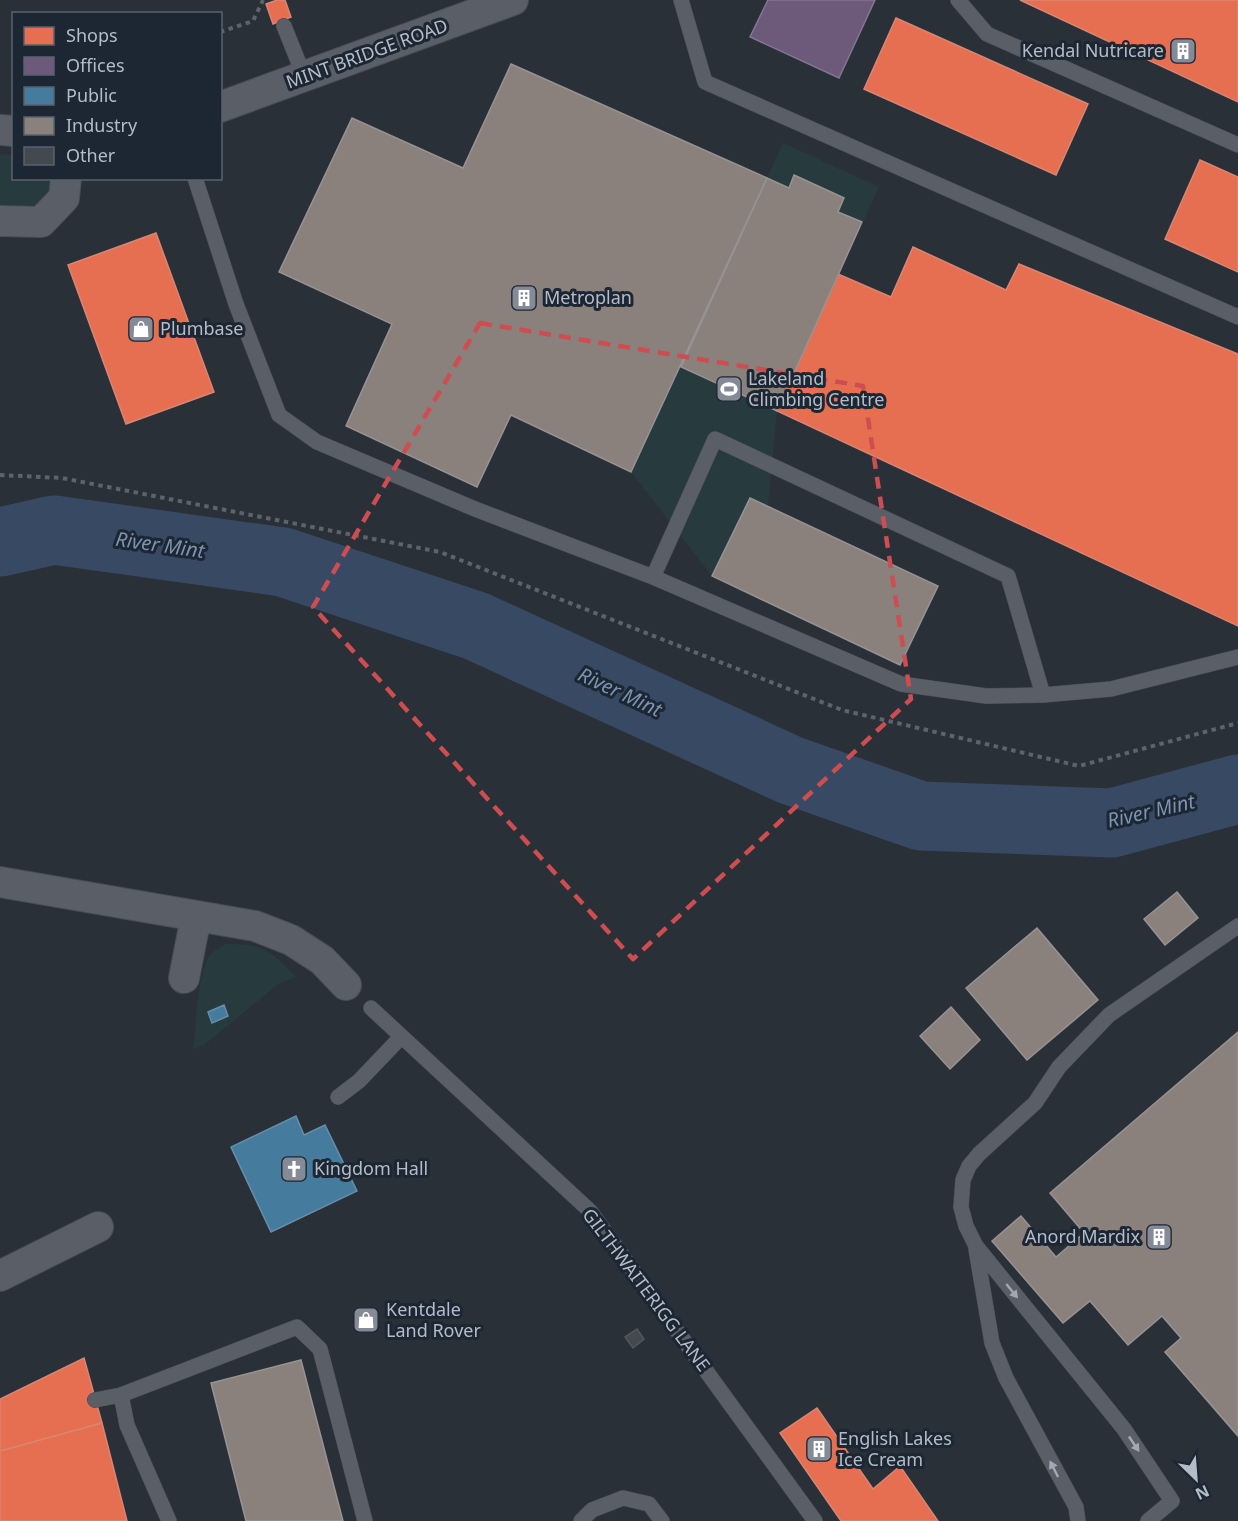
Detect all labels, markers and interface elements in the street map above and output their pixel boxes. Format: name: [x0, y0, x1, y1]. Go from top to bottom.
legend: [12, 12, 222, 180]
street label: MINT BRIDGE ROAD: [283, 13, 451, 93]
text: Shops: [66, 23, 118, 47]
building icon: Kendal Nutricare: [1168, 36, 1198, 66]
place label: Kendal Nutricare: [1022, 38, 1164, 62]
text: Offices: [66, 53, 125, 77]
text: Public: [66, 83, 117, 107]
text: Industry: [66, 113, 138, 137]
text: Other: [66, 143, 116, 167]
building icon: Metroplan: [509, 283, 539, 313]
place label: Metroplan: [544, 285, 632, 309]
shop icon: Plumbase: [126, 314, 156, 344]
place label: Plumbase: [160, 316, 243, 340]
place label: Lakeland Climbing Centre: [748, 366, 884, 411]
sports icon: Lakeland Climbing Centre: [714, 374, 744, 404]
water label: River Mint: [114, 525, 208, 564]
water label: River Mint: [574, 660, 668, 723]
water label: River Mint: [1104, 787, 1199, 834]
church icon: Kingdom Hall: [279, 1154, 309, 1184]
place label: Kingdom Hall: [314, 1156, 428, 1180]
street label: GILTHWAITERIGG LANE: [578, 1203, 716, 1376]
building icon: Anord Mardix: [1144, 1222, 1174, 1252]
place label: Anord Mardix: [1025, 1224, 1140, 1248]
one-way arrow: [1006, 1284, 1018, 1299]
place label: Kentdale Land Rover: [386, 1297, 481, 1342]
shop icon: Kentdale Land Rover: [351, 1305, 381, 1335]
place label: English Lakes Ice Cream: [838, 1426, 952, 1471]
building icon: English Lakes Ice Cream: [804, 1434, 834, 1464]
one-way arrow: [1128, 1436, 1139, 1452]
north arrow: [1166, 1449, 1226, 1509]
one-way arrow: [1050, 1460, 1060, 1478]
text: N: [1192, 1480, 1213, 1505]

